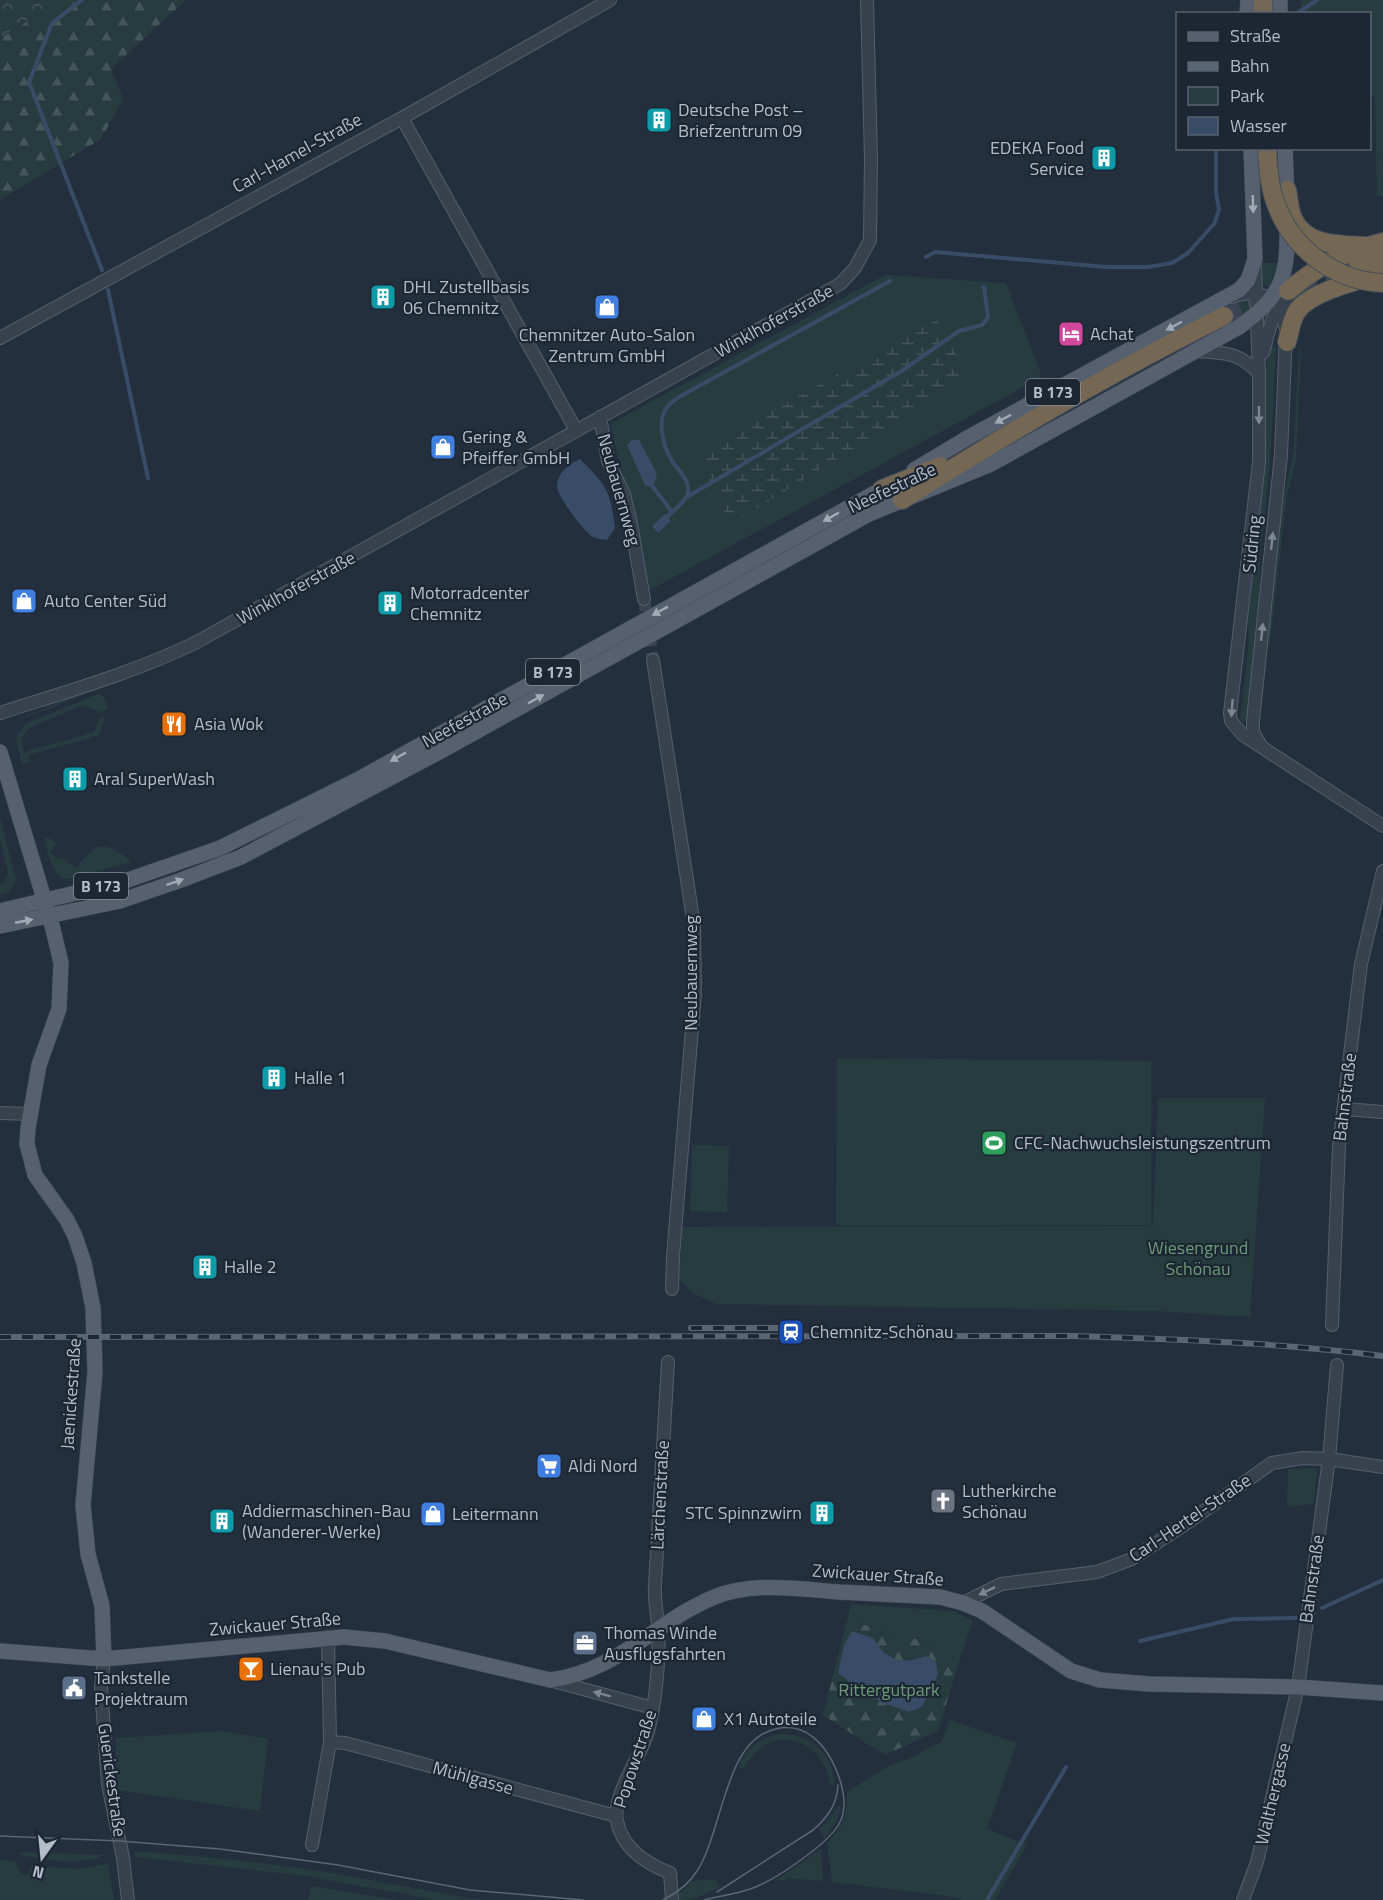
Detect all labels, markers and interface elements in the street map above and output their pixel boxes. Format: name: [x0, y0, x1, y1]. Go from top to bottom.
legend: [1176, 12, 1371, 150]
text: Straße: [1230, 22, 1281, 49]
text: Bahn: [1230, 52, 1269, 79]
text: Park: [1230, 82, 1265, 109]
place label: Deutsche Post – Briefzentrum 09: [678, 96, 804, 144]
building icon: Deutsche Post – Briefzentrum 09: [644, 105, 674, 135]
street label: Carl-Hamel-Straße: [227, 106, 367, 199]
text: Wasser: [1230, 112, 1287, 139]
place label: EDEKA Food Service: [990, 134, 1084, 182]
building icon: EDEKA Food Service: [1089, 143, 1119, 173]
one-way arrow: [1248, 194, 1257, 213]
place label: DHL Zustellbasis 06 Chemnitz: [403, 273, 530, 321]
street label: Winklhoferstraße: [709, 277, 838, 364]
building icon: DHL Zustellbasis 06 Chemnitz: [368, 282, 398, 312]
shop icon: Chemnitzer Auto-Salon Zentrum GmbH: [592, 292, 622, 322]
hotel icon: Achat: [1056, 319, 1086, 349]
place label: Achat: [1090, 320, 1134, 347]
place label: Chemnitzer Auto-Salon Zentrum GmbH: [519, 321, 695, 369]
one-way arrow: [1166, 321, 1183, 331]
road number: B 173: [1026, 379, 1080, 405]
one-way arrow: [1254, 405, 1264, 424]
one-way arrow: [994, 414, 1011, 424]
place label: Gering & Pfeiffer GmbH: [462, 423, 570, 471]
street label: Neubauernweg: [591, 431, 648, 549]
shop icon: Gering & Pfeiffer GmbH: [428, 432, 458, 462]
street label: Neefestraße: [843, 455, 940, 520]
one-way arrow: [822, 512, 839, 522]
street label: Südring: [1235, 514, 1268, 574]
one-way arrow: [1267, 532, 1277, 551]
street label: Winklhoferstraße: [231, 544, 360, 631]
place label: Motorradcenter Chemnitz: [410, 579, 529, 627]
shop icon: Auto Center Süd: [9, 586, 39, 616]
place label: Auto Center Süd: [44, 587, 167, 614]
building icon: Motorradcenter Chemnitz: [375, 588, 405, 618]
one-way arrow: [651, 606, 668, 616]
one-way arrow: [1257, 622, 1267, 641]
road number: B 173: [526, 659, 580, 685]
street label: Neefestraße: [417, 685, 513, 754]
one-way arrow: [528, 694, 545, 704]
one-way arrow: [1227, 699, 1236, 718]
restaurant icon: Asia Wok: [159, 709, 189, 739]
place label: Asia Wok: [194, 710, 264, 737]
one-way arrow: [389, 752, 406, 762]
building icon: Aral SuperWash: [60, 764, 90, 794]
place label: Aral SuperWash: [94, 765, 215, 792]
road number: B 173: [74, 873, 128, 899]
one-way arrow: [166, 877, 184, 887]
street label: Neubauernweg: [677, 915, 704, 1031]
one-way arrow: [15, 916, 34, 926]
street label: Bahnstraße: [1326, 1051, 1363, 1143]
building icon: Halle 1: [259, 1063, 289, 1093]
place label: Halle 1: [294, 1064, 347, 1091]
sports icon: CFC-Nachwuchsleistungszentrum: [979, 1128, 1009, 1158]
place label: CFC-Nachwuchsleistungszentrum: [1014, 1129, 1271, 1156]
park label: Wiesengrund Schönau: [1148, 1234, 1248, 1282]
building icon: Halle 2: [190, 1252, 220, 1282]
place label: Halle 2: [224, 1253, 277, 1280]
station icon: Chemnitz-Schönau: [776, 1317, 806, 1347]
place label: Chemnitz-Schönau: [810, 1318, 954, 1345]
street label: Jaenickestraße: [53, 1337, 88, 1451]
street label: Lärchenstraße: [643, 1440, 676, 1550]
supermarket icon: Aldi Nord: [534, 1451, 564, 1481]
place label: Aldi Nord: [568, 1452, 637, 1479]
street label: Carl-Hertel-Straße: [1123, 1467, 1256, 1568]
place label: Lutherkirche Schönau: [962, 1477, 1057, 1525]
church icon: Lutherkirche Schönau: [928, 1486, 958, 1516]
place label: Addiermaschinen-Bau (Wanderer-Werke): [242, 1497, 411, 1545]
building icon: STC Spinnzwirn: [807, 1498, 837, 1528]
shop icon: Leitermann: [418, 1499, 448, 1529]
place label: STC Spinnzwirn: [685, 1499, 802, 1526]
place label: Leitermann: [452, 1500, 539, 1527]
building icon: Addiermaschinen-Bau (Wanderer-Werke): [207, 1506, 237, 1536]
street label: Bahnstraße: [1292, 1533, 1331, 1625]
street label: Zwickauer Straße: [811, 1556, 945, 1593]
one-way arrow: [978, 1586, 995, 1595]
street label: Zwickauer Straße: [208, 1604, 342, 1643]
place label: Thomas Winde Ausflugsfahrten: [604, 1619, 726, 1667]
office icon: Thomas Winde Ausflugsfahrten: [570, 1628, 600, 1658]
bar icon: Lienau's Pub: [236, 1654, 266, 1684]
place label: Lienau's Pub: [270, 1655, 366, 1682]
place label: Tankstelle Projektraum: [94, 1664, 188, 1712]
public building icon: Tankstelle Projektraum: [59, 1673, 89, 1703]
park label: Rittergutpark: [838, 1676, 940, 1703]
one-way arrow: [593, 1688, 611, 1698]
shop icon: X1 Autoteile: [689, 1704, 719, 1734]
place label: X1 Autoteile: [724, 1705, 817, 1732]
street label: Popowstraße: [606, 1706, 663, 1812]
street label: Guerickestraße: [91, 1721, 134, 1839]
street label: Walthergasse: [1248, 1740, 1297, 1848]
street label: Mühlgasse: [430, 1754, 517, 1801]
north arrow: [12, 1828, 72, 1888]
text: N: [30, 1859, 47, 1886]

